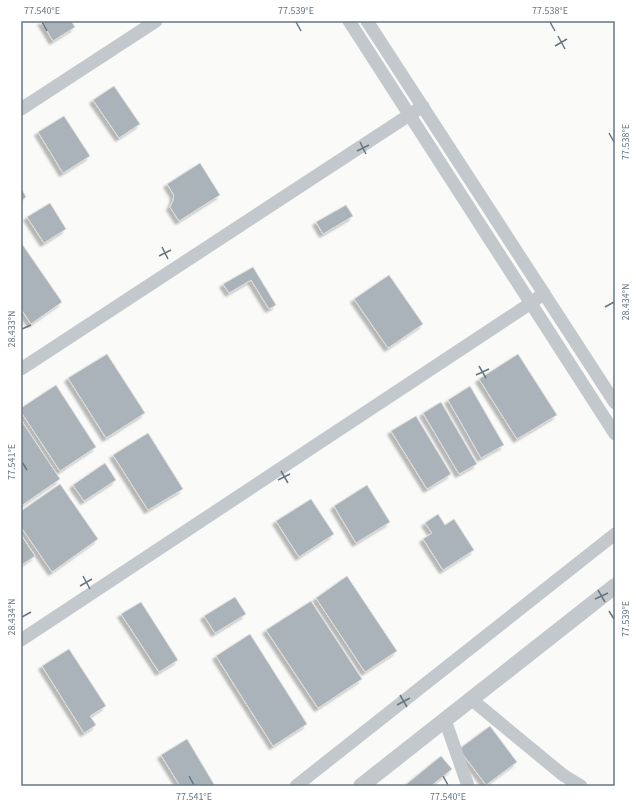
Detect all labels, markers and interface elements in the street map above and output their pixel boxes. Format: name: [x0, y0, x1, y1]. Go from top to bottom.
text: 77.540°E: [24, 4, 60, 18]
text: 77.539°E: [278, 4, 314, 18]
text: 77.538°E: [532, 4, 568, 18]
text: 77.538°E: [619, 124, 633, 160]
text: 28.434°N: [619, 283, 633, 321]
text: 28.433°N: [5, 310, 19, 348]
text: 77.541°E: [5, 444, 19, 480]
text: 28.434°N: [5, 598, 19, 636]
text: 77.539°E: [619, 601, 633, 637]
text: 77.541°E: [176, 790, 212, 804]
text: 77.540°E: [430, 790, 466, 804]

